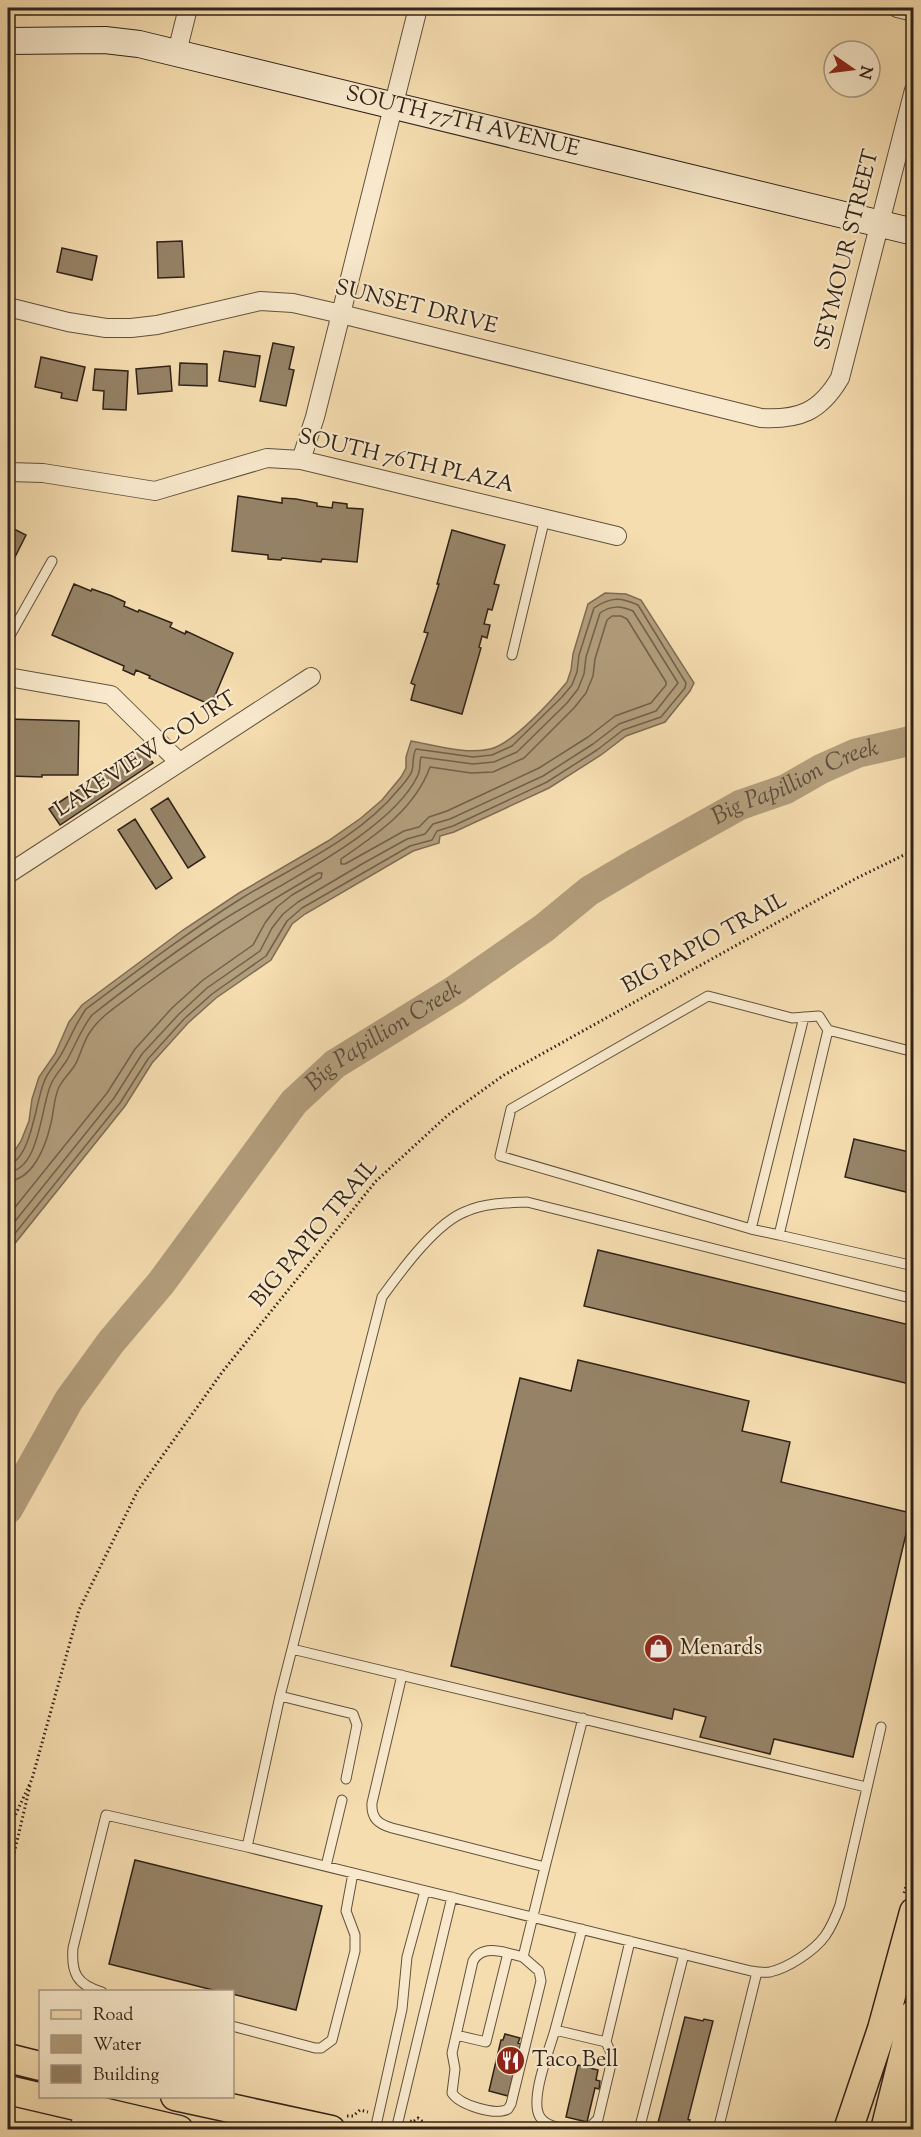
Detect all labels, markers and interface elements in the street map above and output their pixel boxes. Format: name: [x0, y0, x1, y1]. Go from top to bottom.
north arrow: [822, 39, 882, 99]
text: N: [851, 63, 877, 81]
street label: SOUTH 77TH AVENUE: [342, 79, 583, 166]
street label: SEYMOUR STREET: [808, 146, 889, 354]
street label: SUNSET DRIVE: [331, 272, 501, 344]
street label: SOUTH 76TH PLAZA: [295, 422, 517, 502]
street label: LAKEVIEW COURT: [49, 684, 244, 826]
water label: Big Papillion Creek: [706, 732, 882, 834]
street label: BIG PAPIO TRAIL: [616, 885, 794, 1003]
water label: Big Papillion Creek: [298, 973, 468, 1100]
street label: BIG PAPIO TRAIL: [243, 1153, 387, 1315]
shop icon: Menards: [643, 1633, 675, 1665]
place label: Menards: [680, 1633, 762, 1665]
legend: [39, 1990, 234, 2098]
text: Road: [93, 2003, 133, 2029]
text: Water: [93, 2033, 142, 2059]
restaurant icon: Taco Bell: [495, 2045, 527, 2077]
place label: Taco Bell: [532, 2045, 618, 2077]
text: Building: [93, 2063, 159, 2089]

